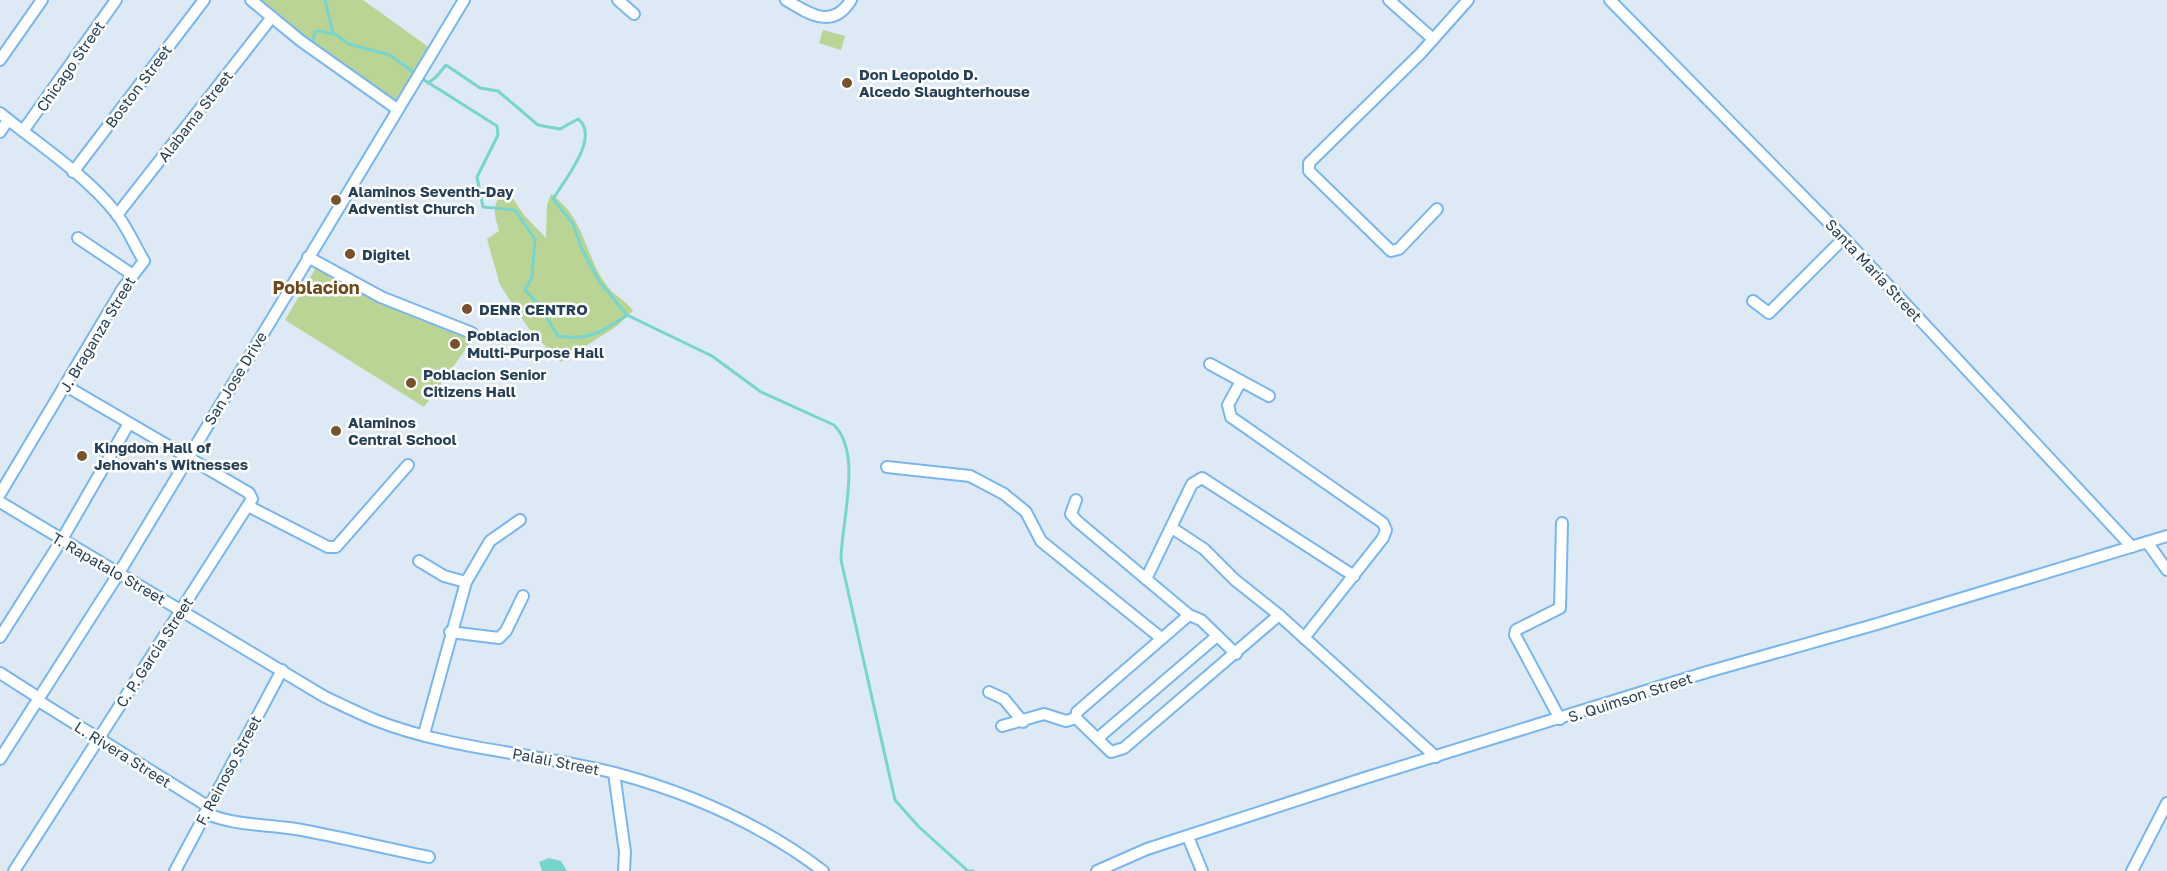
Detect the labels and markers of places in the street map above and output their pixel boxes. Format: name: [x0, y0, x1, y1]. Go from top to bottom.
place label: Don Leopoldo D. Alcedo Slaughterhouse: [859, 65, 1030, 100]
marker: Don Leopoldo D. Alcedo Slaughterhouse: [840, 76, 854, 90]
place label: Alaminos Seventh-Day Adventist Church: [348, 182, 514, 217]
marker: Alaminos Seventh-Day Adventist Church: [329, 193, 343, 207]
place label: Digitel: [362, 245, 410, 263]
marker: Digitel: [343, 247, 357, 261]
place label: DENR CENTRO: [479, 300, 588, 318]
marker: DENR CENTRO: [460, 302, 474, 316]
place label: Poblacion Multi-Purpose Hall: [467, 326, 604, 361]
marker: Poblacion Multi-Purpose Hall: [448, 337, 462, 351]
place label: Poblacion Senior Citizens Hall: [423, 365, 547, 400]
marker: Poblacion Senior Citizens Hall: [404, 376, 418, 390]
place label: Alaminos Central School: [348, 413, 456, 448]
marker: Alaminos Central School: [329, 424, 343, 438]
place label: Kingdom Hall of Jehovah's Witnesses: [94, 438, 248, 473]
marker: Kingdom Hall of Jehovah's Witnesses: [75, 449, 89, 463]

